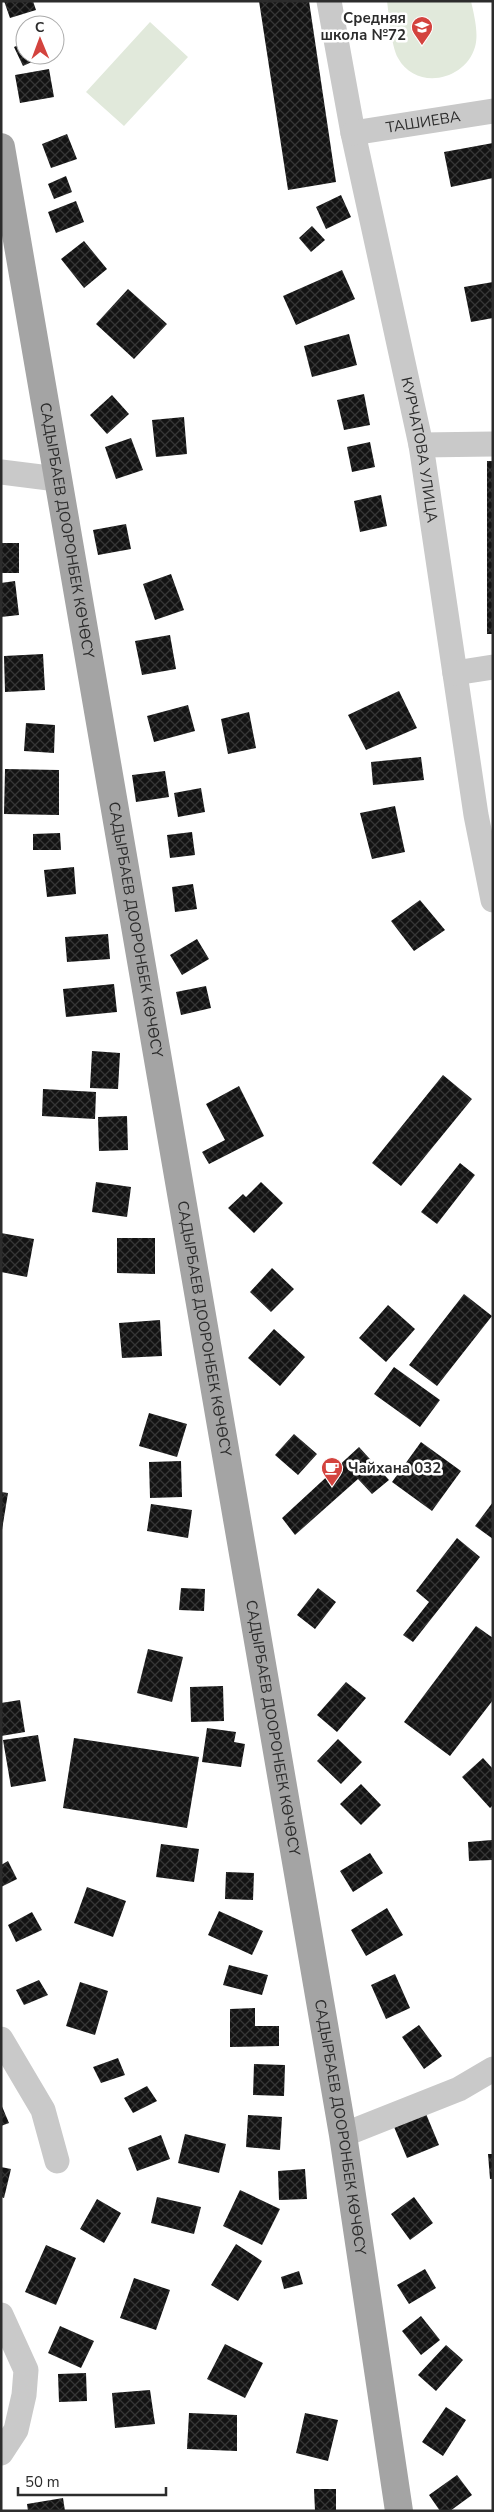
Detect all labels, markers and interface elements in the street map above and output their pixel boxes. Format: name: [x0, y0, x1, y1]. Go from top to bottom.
place label: Средняя школа №72: [320, 8, 406, 45]
north arrow: [15, 15, 65, 65]
school or university icon: Средняя школа №72: [410, 15, 434, 46]
text: С: [35, 18, 45, 37]
street label: ТАШИЕВА: [384, 106, 462, 138]
street label: КУРЧАТОВА УЛИЦА: [396, 375, 442, 524]
street label: САДЫРБАЕВ ДООРОНБЕК КӨЧӨСҮ: [35, 401, 99, 661]
street label: САДЫРБАЕВ ДООРОНБЕК КӨЧӨСҮ: [104, 800, 168, 1060]
street label: САДЫРБАЕВ ДООРОНБЕК КӨЧӨСҮ: [172, 1199, 236, 1459]
cafe icon: Чайхана 032: [320, 1456, 344, 1487]
place label: Чайхана 032: [348, 1458, 441, 1478]
street label: САДЫРБАЕВ ДООРОНБЕК КӨЧӨСҮ: [241, 1598, 305, 1858]
street label: САДЫРБАЕВ ДООРОНБЕК КӨЧӨСҮ: [310, 1998, 371, 2257]
scale bar: [18, 2464, 165, 2496]
text: 50 m: [25, 2472, 60, 2492]

